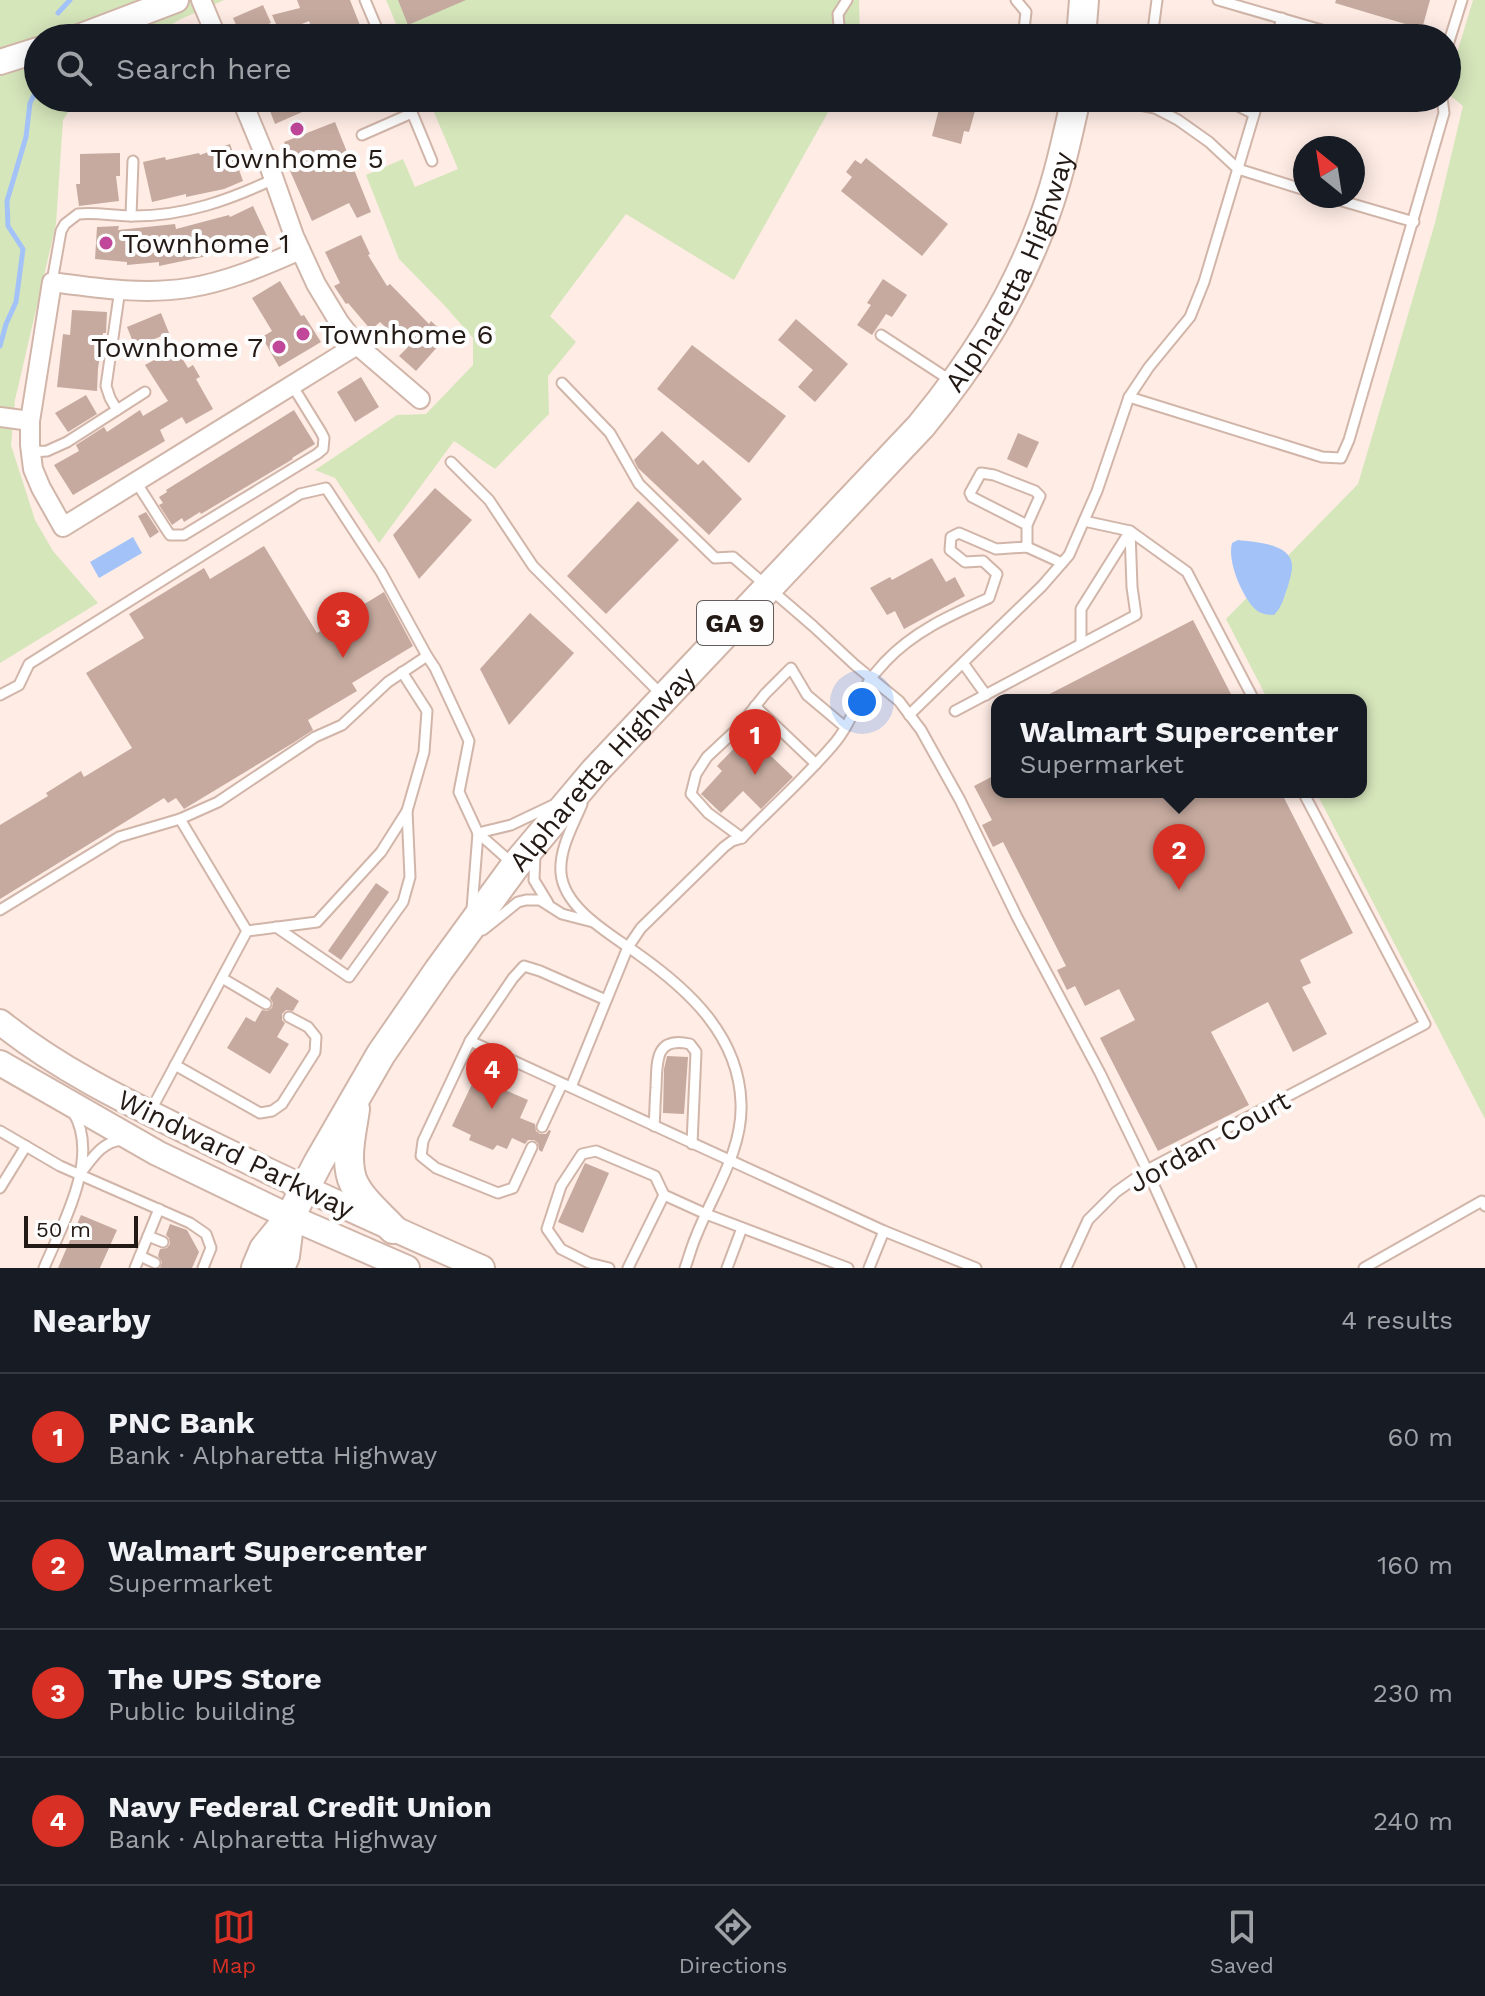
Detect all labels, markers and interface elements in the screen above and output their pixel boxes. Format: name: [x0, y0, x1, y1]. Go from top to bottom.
search box: [24, 24, 1461, 112]
icon: search: [52, 46, 96, 90]
text: Search here: [116, 51, 292, 86]
marker: Townhome 5: [288, 120, 306, 138]
north arrow: [1293, 136, 1365, 208]
place label: Townhome 5: [210, 142, 384, 175]
street label: Alpharetta Highway: [938, 148, 1080, 398]
place label: Townhome 1: [122, 227, 290, 260]
marker: Townhome 1: [97, 234, 115, 252]
place label: Townhome 6: [319, 318, 493, 351]
marker: Townhome 6: [294, 325, 312, 343]
place label: Townhome 7: [91, 331, 263, 364]
marker: Townhome 7: [270, 338, 288, 356]
pin: 3: [317, 592, 369, 658]
road number: GA 9: [697, 601, 773, 645]
street label: Alpharetta Highway: [502, 659, 703, 878]
your location: [842, 682, 882, 722]
popup: [991, 694, 1367, 798]
pin: 1: [729, 709, 781, 775]
text: Walmart Supercenter: [1020, 714, 1338, 749]
text: Supermarket: [1020, 749, 1184, 779]
pin: 2: [1153, 824, 1205, 890]
pin: 4: [466, 1043, 518, 1109]
street label: Windward Parkway: [112, 1083, 360, 1226]
street label: Jordan Court: [1123, 1083, 1296, 1199]
scale bar: [24, 1212, 138, 1248]
text: 50 m: [36, 1217, 91, 1242]
text: Nearby: [32, 1300, 151, 1340]
text: 4 results: [1341, 1305, 1453, 1335]
text: PNC Bank: [108, 1405, 254, 1440]
text: 1: [52, 1422, 64, 1452]
text: 60 m: [1387, 1422, 1453, 1452]
text: Bank · Alpharetta Highway: [108, 1440, 437, 1470]
text: Walmart Supercenter: [108, 1533, 427, 1568]
text: 2: [50, 1550, 66, 1580]
text: 160 m: [1377, 1550, 1453, 1580]
text: Supermarket: [108, 1568, 272, 1598]
text: The UPS Store: [108, 1661, 322, 1696]
text: 3: [50, 1678, 66, 1708]
text: 230 m: [1373, 1678, 1453, 1708]
text: Public building: [108, 1696, 295, 1726]
text: Navy Federal Credit Union: [108, 1789, 492, 1824]
text: 4: [50, 1806, 66, 1836]
text: 240 m: [1373, 1806, 1453, 1836]
text: Bank · Alpharetta Highway: [108, 1824, 437, 1854]
tab: Map: [211, 1905, 256, 1978]
tab: Directions: [679, 1905, 787, 1978]
tab: Saved: [1210, 1905, 1274, 1978]

